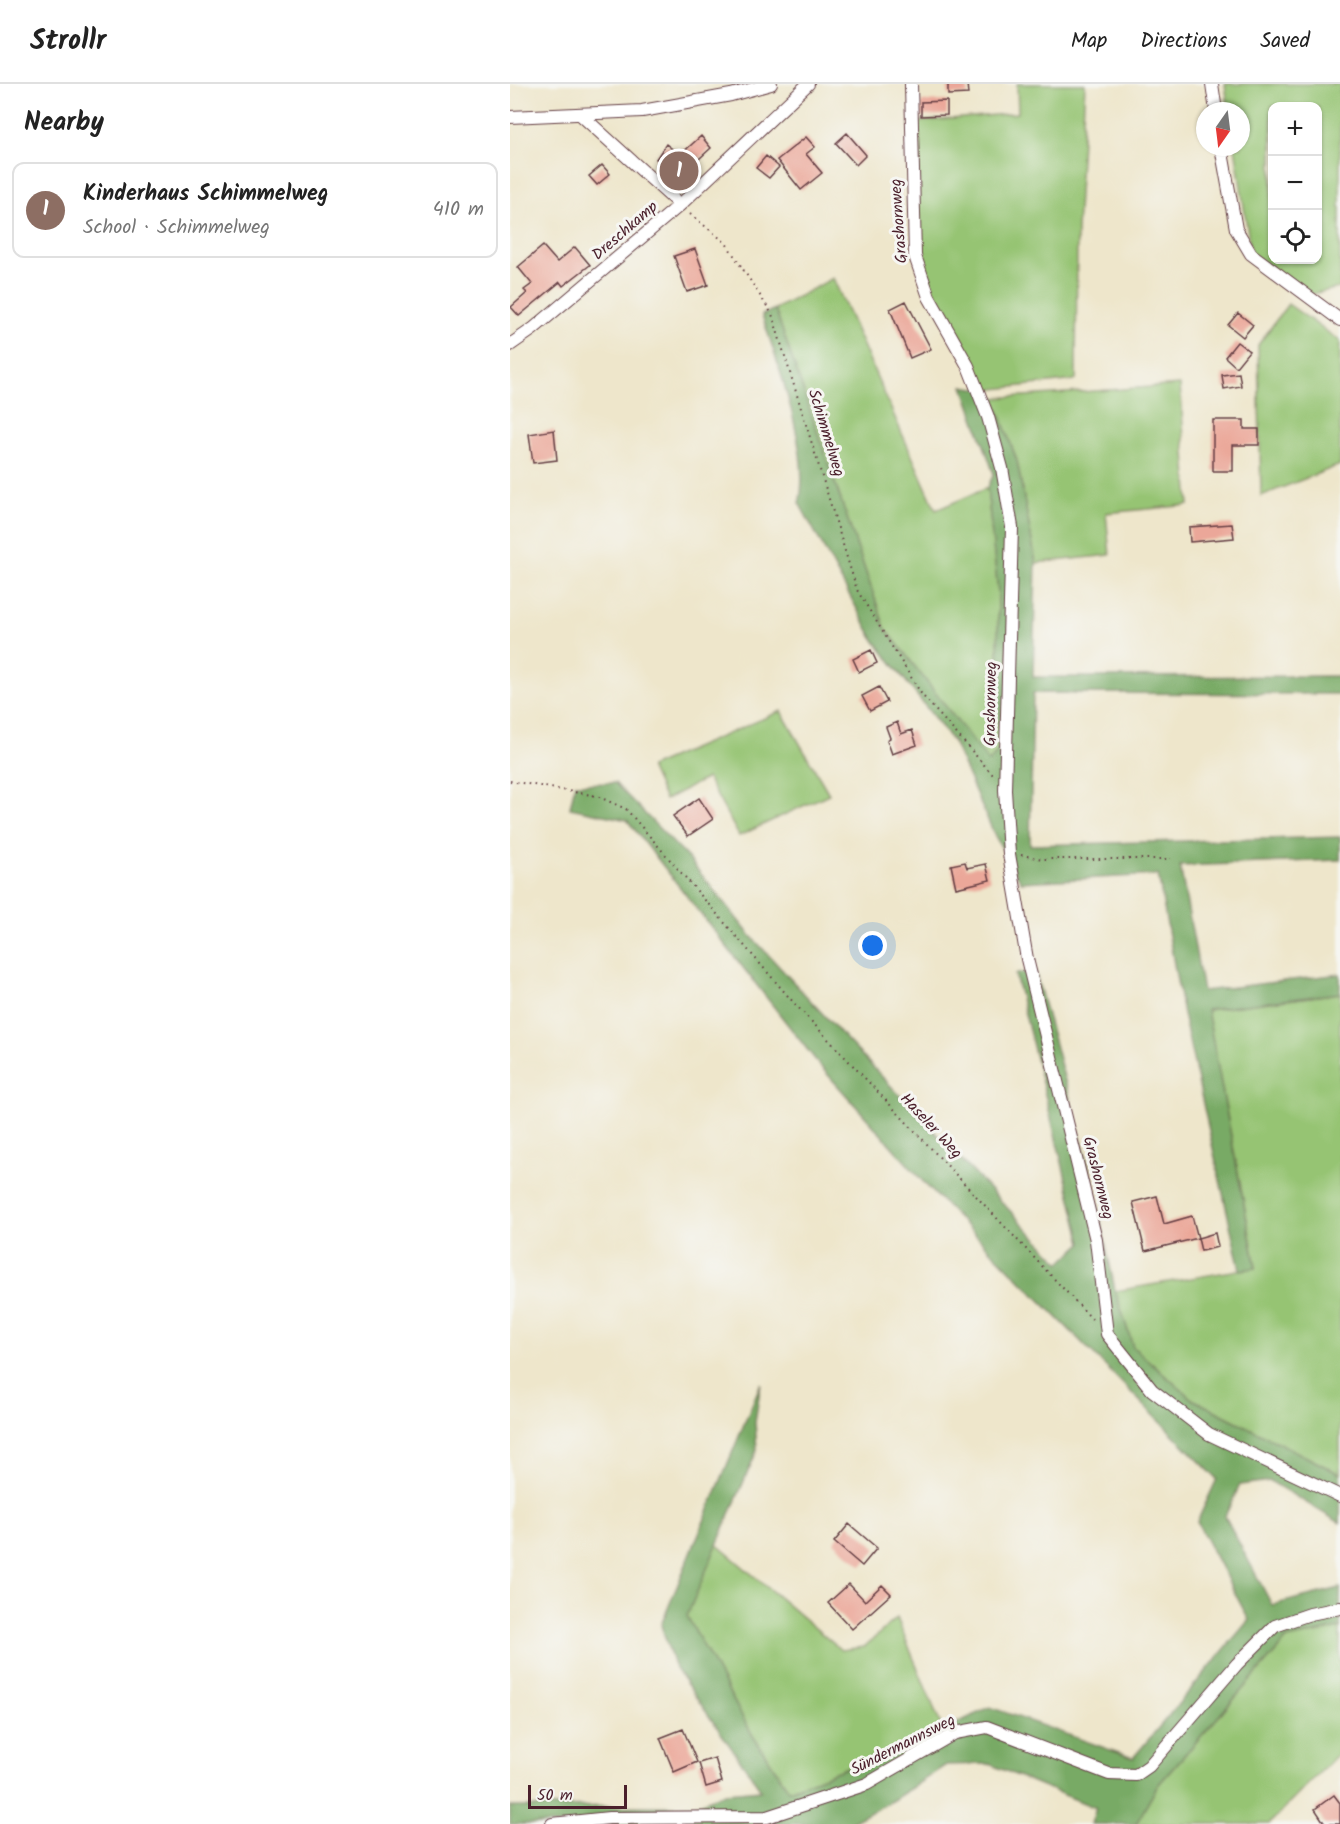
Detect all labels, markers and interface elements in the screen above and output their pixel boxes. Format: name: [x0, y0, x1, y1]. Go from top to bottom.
text: Strollr: [30, 19, 106, 64]
text: Map: [1071, 25, 1107, 58]
text: Directions: [1140, 25, 1227, 58]
text: Saved: [1260, 25, 1310, 58]
text: Nearby: [24, 102, 104, 144]
north arrow: [1196, 102, 1250, 156]
map controls: [1268, 102, 1322, 264]
button: +: [1268, 102, 1322, 156]
pin: 1: [660, 148, 698, 194]
button: −: [1268, 156, 1322, 210]
text: Kinderhaus Schimmelweg: [83, 177, 328, 212]
street label: Grashornweg: [884, 178, 914, 264]
text: 1: [42, 194, 49, 226]
text: 410 m: [433, 194, 484, 226]
street label: Dreschkamp: [586, 195, 664, 267]
button: locate: [1268, 210, 1322, 264]
text: School · Schimmelweg: [83, 212, 270, 244]
street label: Schimmelweg: [801, 386, 851, 480]
street label: Grashornweg: [978, 661, 1004, 747]
your location: [858, 931, 887, 960]
street label: Haseler Weg: [894, 1087, 968, 1165]
street label: Grashornweg: [1076, 1134, 1120, 1222]
street label: Sündermannsweg: [846, 1708, 960, 1782]
scale bar: [528, 1782, 627, 1810]
text: 50 m: [537, 1783, 573, 1808]

